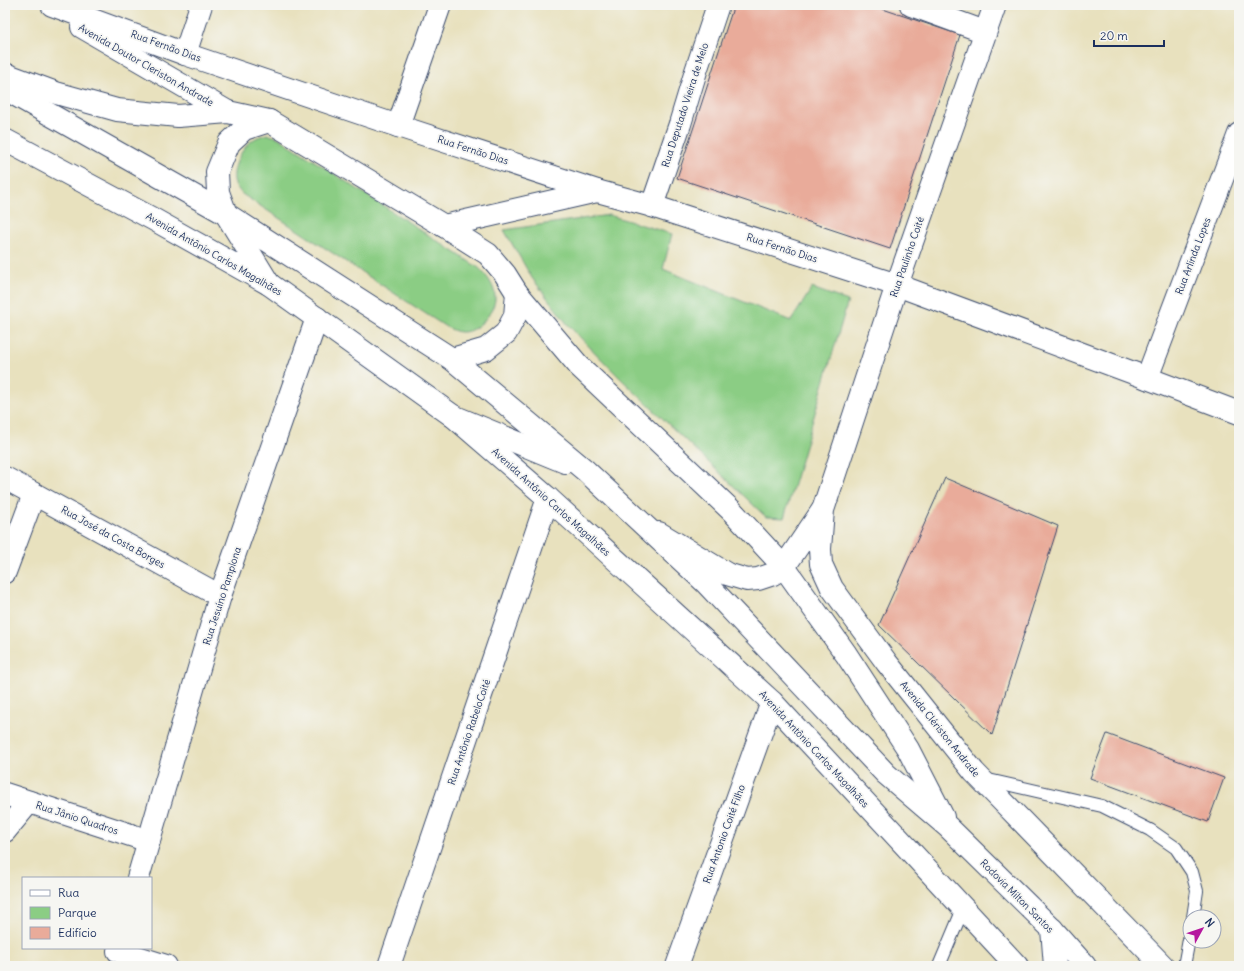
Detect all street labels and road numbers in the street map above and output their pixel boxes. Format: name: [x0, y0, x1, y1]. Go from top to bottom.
street label: Avenida Doutor Cleriston Andrade: [76, 21, 216, 109]
street label: Rua Fernão Dias: [129, 27, 203, 65]
street label: Rua Deputado Vieira de Melo: [659, 41, 711, 169]
street label: Rua Fernão Dias: [436, 132, 511, 168]
street label: Avenida Antônio Carlos Magalhães: [143, 210, 285, 299]
street label: Rua Paulinho Coité: [887, 215, 927, 299]
street label: Rua Arlinda Lopes: [1172, 215, 1214, 296]
street label: Rua Fernão Dias: [745, 230, 820, 266]
street label: Avenida Antônio Carlos Magalhães: [489, 445, 613, 559]
street label: Rua José da Costa Borges: [59, 503, 168, 571]
street label: Rua Jesuíno Pamplona: [200, 545, 244, 647]
street label: Rua Antônio RabeloCoité: [445, 677, 493, 787]
street label: Avenida Clériston Andrade: [897, 678, 983, 780]
street label: Avenida Antônio Carlos Magalhães: [756, 688, 872, 811]
street label: Rua Antonio Coité Filho: [700, 782, 748, 885]
street label: Rua Jânio Quadros: [34, 799, 120, 838]
street label: Rodovia Milton Santos: [977, 856, 1057, 936]

